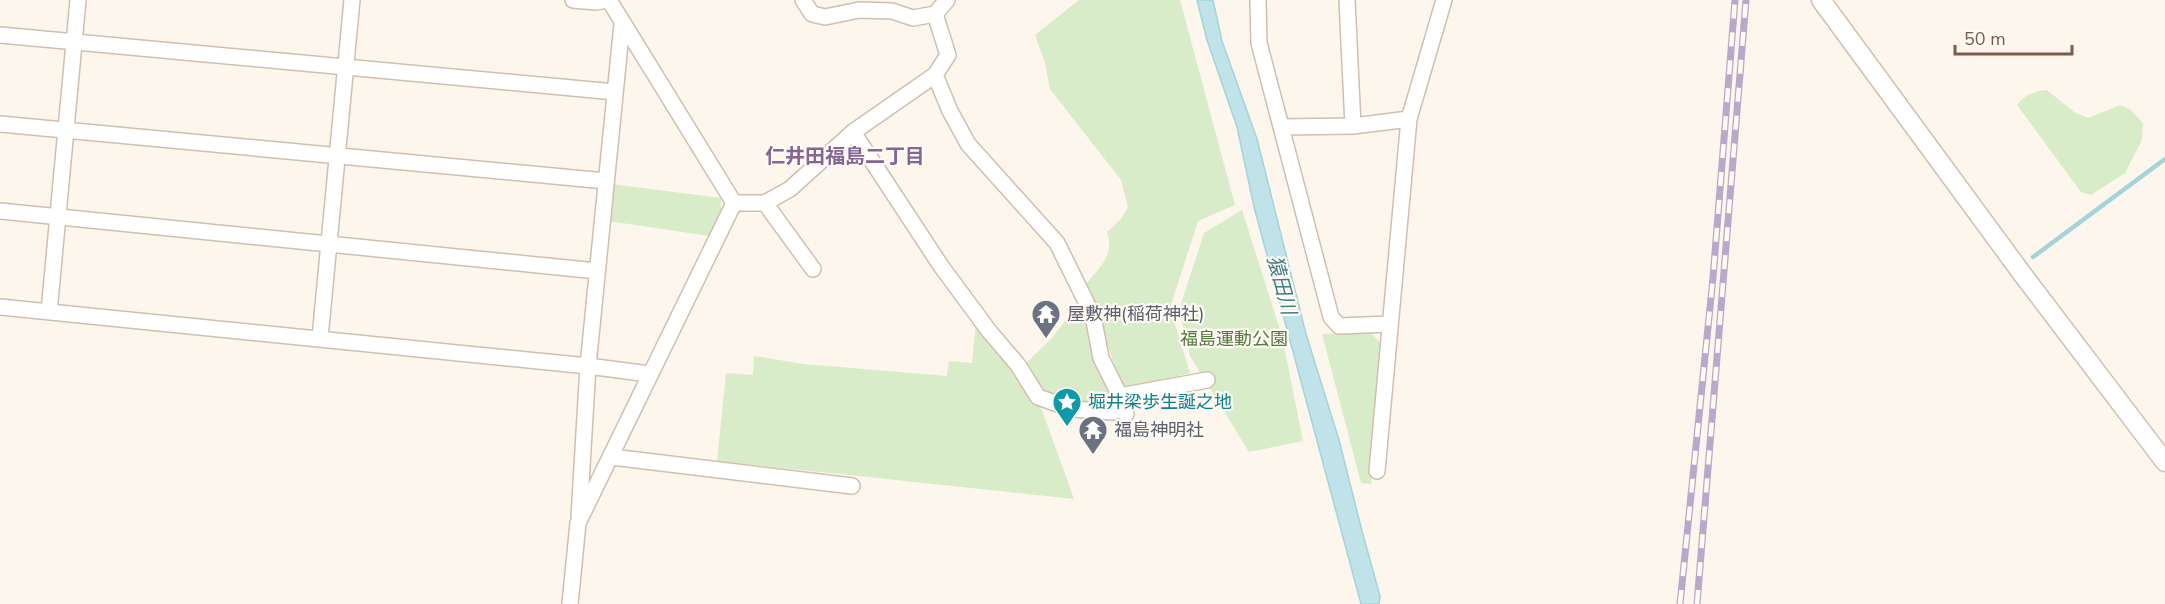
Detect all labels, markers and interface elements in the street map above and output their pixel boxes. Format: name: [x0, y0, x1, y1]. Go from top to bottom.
scale bar: [1955, 18, 2072, 56]
text: 50 m: [1964, 27, 2006, 51]
district label: 仁井田福島二丁目: [765, 143, 925, 170]
water label: 猿田川: [1261, 253, 1303, 320]
temple icon: 屋敷神(稲荷神社): [1030, 298, 1062, 340]
place label: 屋敷神(稲荷神社): [1067, 302, 1204, 326]
park label: 福島運動公園: [1180, 327, 1288, 351]
place icon: 堀井梁歩生誕之地: [1051, 386, 1083, 428]
place label: 堀井梁歩生誕之地: [1088, 390, 1232, 414]
temple icon: 福島神明社: [1077, 414, 1109, 456]
place label: 福島神明社: [1114, 418, 1204, 442]

